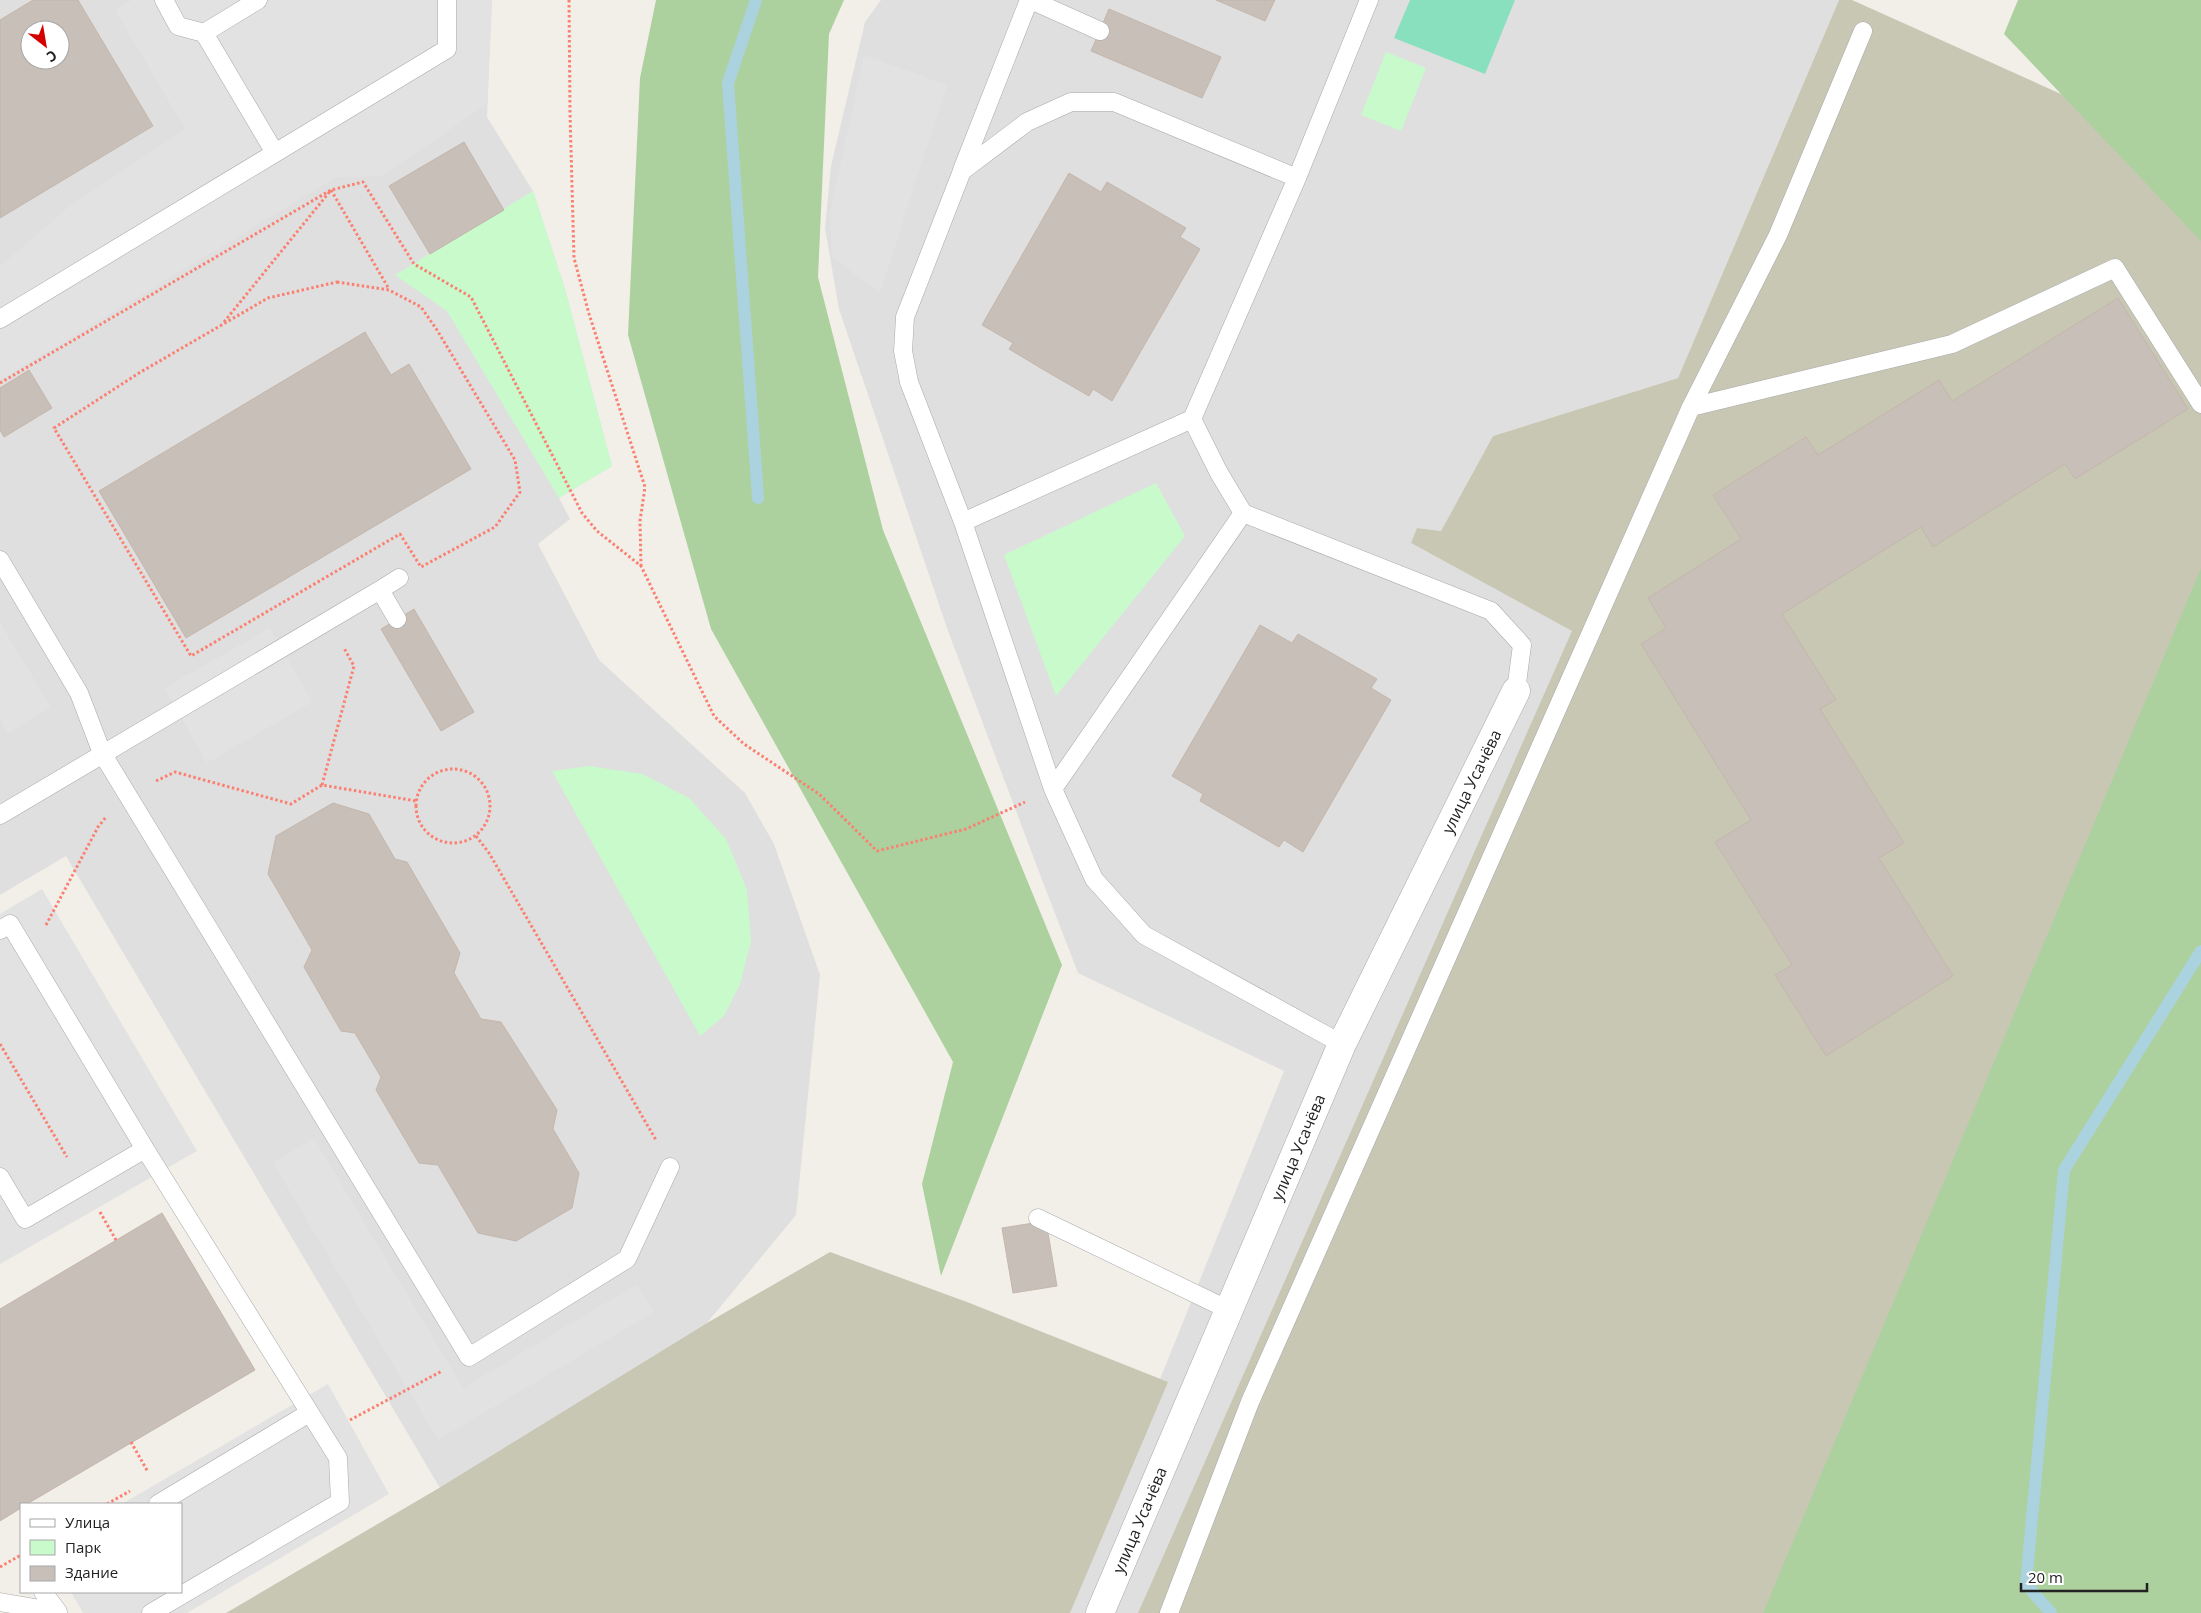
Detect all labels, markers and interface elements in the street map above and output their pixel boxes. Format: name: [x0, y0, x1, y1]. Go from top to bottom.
north arrow: [20, 20, 70, 70]
text: С: [43, 46, 61, 67]
street label: улица Усачёва: [1436, 726, 1506, 837]
street label: улица Усачёва: [1266, 1091, 1330, 1204]
street label: улица Усачёва: [1107, 1463, 1172, 1577]
legend: [20, 1503, 182, 1593]
text: Улица: [65, 1512, 110, 1532]
text: Парк: [65, 1537, 101, 1557]
scale bar: [2021, 1560, 2147, 1592]
text: Здание: [65, 1562, 118, 1582]
text: 20 m: [2028, 1567, 2063, 1587]

